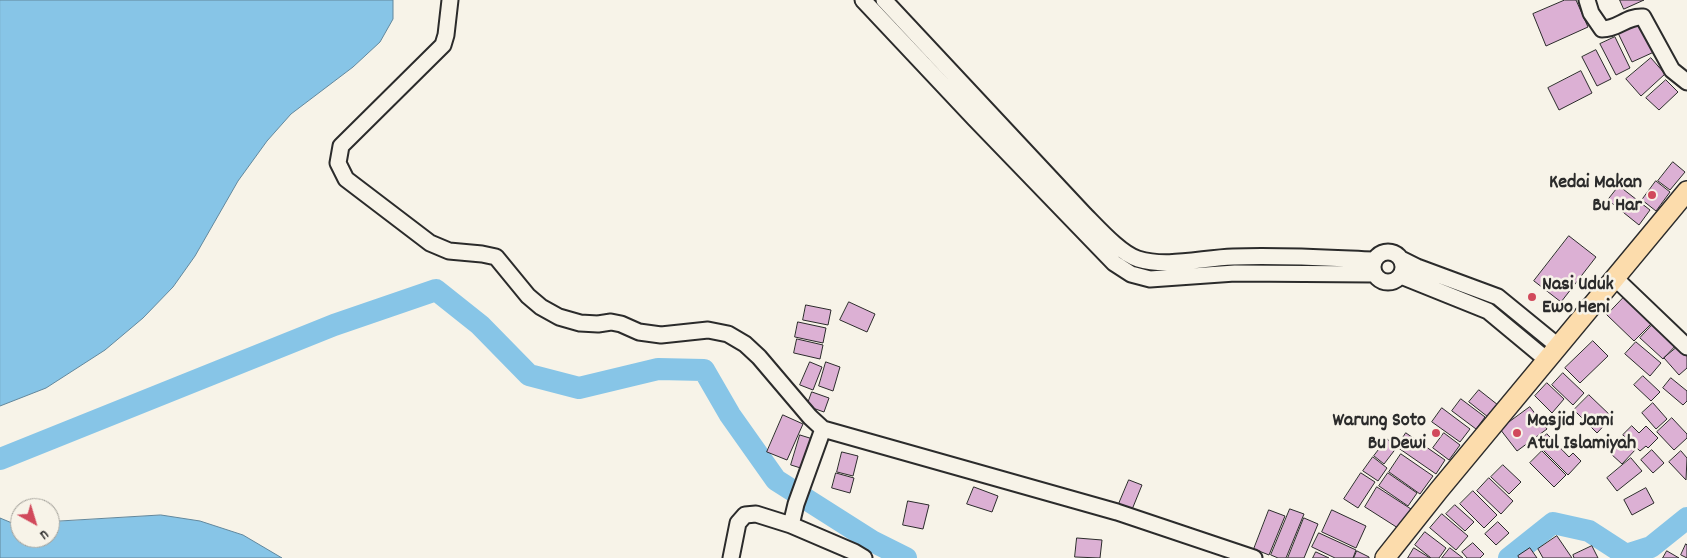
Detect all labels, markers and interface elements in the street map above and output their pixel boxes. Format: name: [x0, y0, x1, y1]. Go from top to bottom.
place label: Kedai Makan Bu Har: [1549, 172, 1642, 219]
marker: Kedai Makan Bu Har: [1646, 189, 1658, 201]
place label: Nasi Uduk Ewo Heni: [1542, 274, 1614, 321]
marker: Nasi Uduk Ewo Heni: [1526, 291, 1538, 303]
place label: Warung Soto Bu Dewi: [1333, 410, 1426, 457]
place label: Masjid Jami Atul Islamiyah: [1527, 410, 1636, 457]
marker: Warung Soto Bu Dewi: [1430, 427, 1442, 439]
marker: Masjid Jami Atul Islamiyah: [1511, 427, 1523, 439]
north arrow: [10, 498, 60, 548]
text: U: [35, 524, 53, 544]

